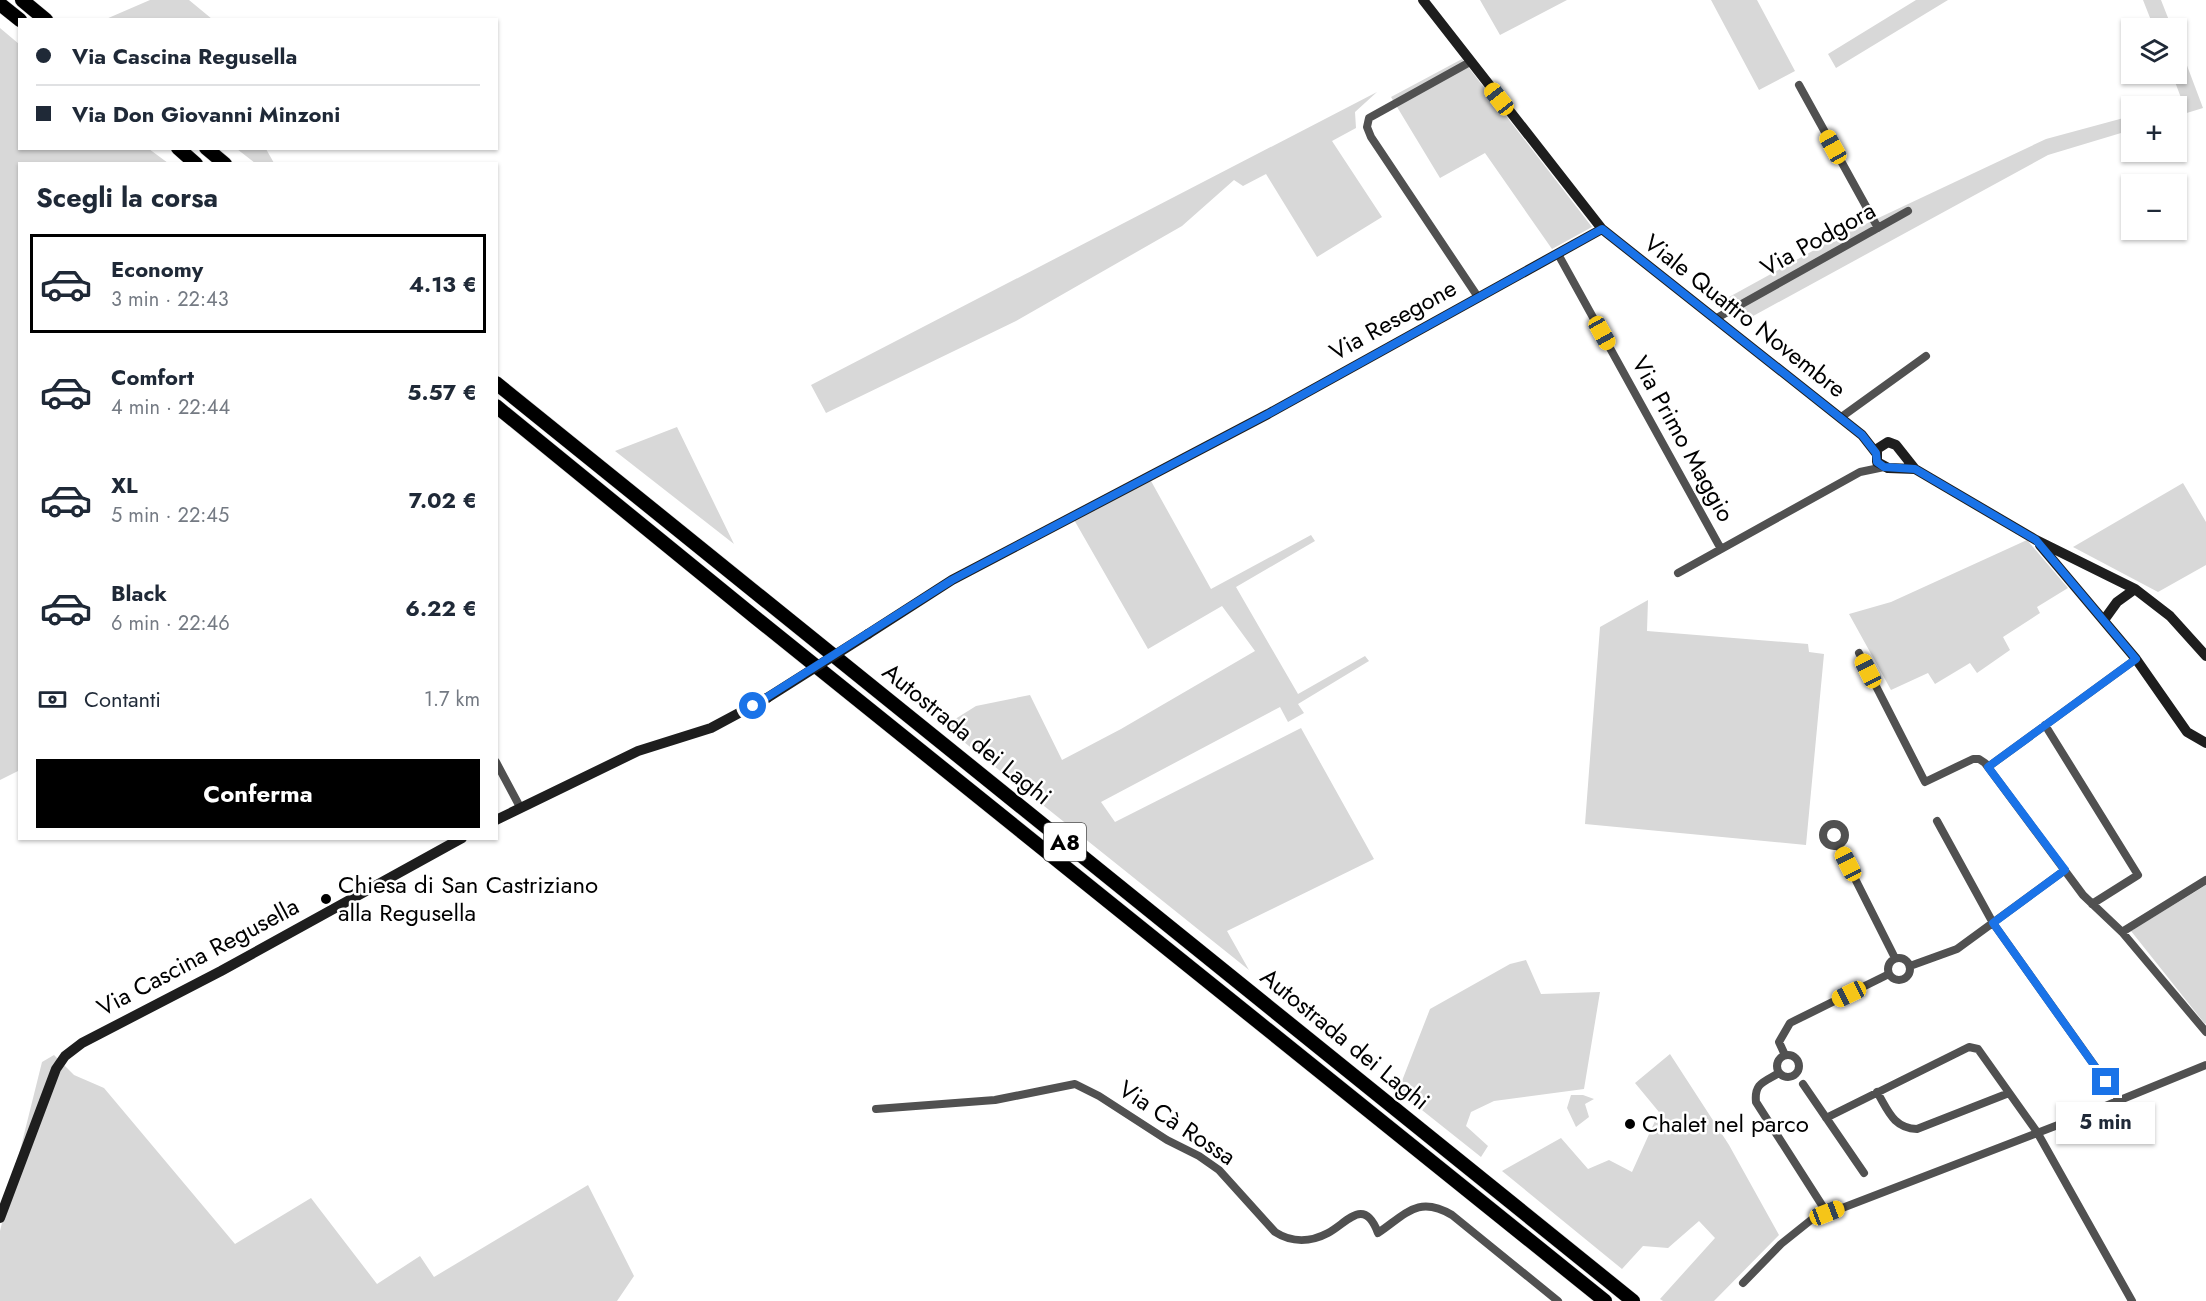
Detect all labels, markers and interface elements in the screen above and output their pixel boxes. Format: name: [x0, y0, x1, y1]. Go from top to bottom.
map controls: [2121, 18, 2187, 240]
button: layers: [2121, 18, 2187, 84]
text: Via Cascina Regusella: [72, 40, 297, 72]
car: [1481, 79, 1517, 119]
button: +: [2121, 96, 2187, 162]
text: Via Don Giovanni Minzoni: [72, 98, 340, 130]
car: [1816, 127, 1850, 167]
button: −: [2121, 174, 2187, 240]
text: Scegli la corsa: [36, 178, 218, 217]
street label: Via Podgora: [1754, 193, 1882, 285]
street label: Viale Quattro Novembre: [1637, 225, 1854, 406]
text: Economy: [111, 253, 203, 285]
icon: car: [39, 257, 93, 311]
text: 4.13 €: [409, 268, 477, 300]
street label: Via Resegone: [1323, 270, 1463, 369]
text: 3 min · 22:43: [111, 285, 229, 314]
car: [1585, 313, 1619, 353]
street label: Via Primo Maggio: [1623, 350, 1744, 528]
text: Comfort: [111, 361, 194, 393]
icon: car: [39, 365, 93, 419]
text: 5.57 €: [407, 376, 477, 408]
text: 4 min · 22:44: [111, 393, 230, 422]
text: XL: [111, 469, 138, 501]
icon: car: [39, 473, 93, 527]
text: 7.02 €: [409, 484, 477, 516]
text: 5 min · 22:45: [111, 501, 229, 530]
text: Black: [111, 577, 167, 609]
icon: car: [39, 581, 93, 635]
text: 6.22 €: [405, 592, 477, 624]
text: 6 min · 22:46: [111, 609, 230, 638]
car: [1852, 651, 1884, 691]
street label: Autostrada dei Laghi: [875, 654, 1059, 813]
icon: cash: [36, 683, 69, 716]
text: Contanti: [84, 683, 161, 715]
text: 1.7 km: [424, 685, 480, 714]
route start: [739, 692, 766, 719]
button: Conferma: [36, 759, 480, 828]
road number: A8: [1044, 823, 1086, 861]
car: [1832, 844, 1864, 884]
place label: Chiesa di San Castriziano alla Regusella: [338, 867, 598, 930]
street label: Via Cascina Regusella: [91, 888, 305, 1025]
marker: Chiesa di San Castriziano alla Regusella: [319, 892, 333, 906]
street label: Autostrada dei Laghi: [1253, 959, 1437, 1118]
car: [1829, 978, 1869, 1010]
route end: [2092, 1068, 2119, 1095]
street label: Via Cà Rossa: [1112, 1072, 1243, 1174]
callout: 5 min: [2056, 1103, 2156, 1145]
place label: Chalet nel parco: [1642, 1106, 1809, 1141]
text: 5 min: [2079, 1108, 2132, 1137]
marker: Chalet nel parco: [1623, 1117, 1637, 1131]
car: [1807, 1198, 1847, 1228]

